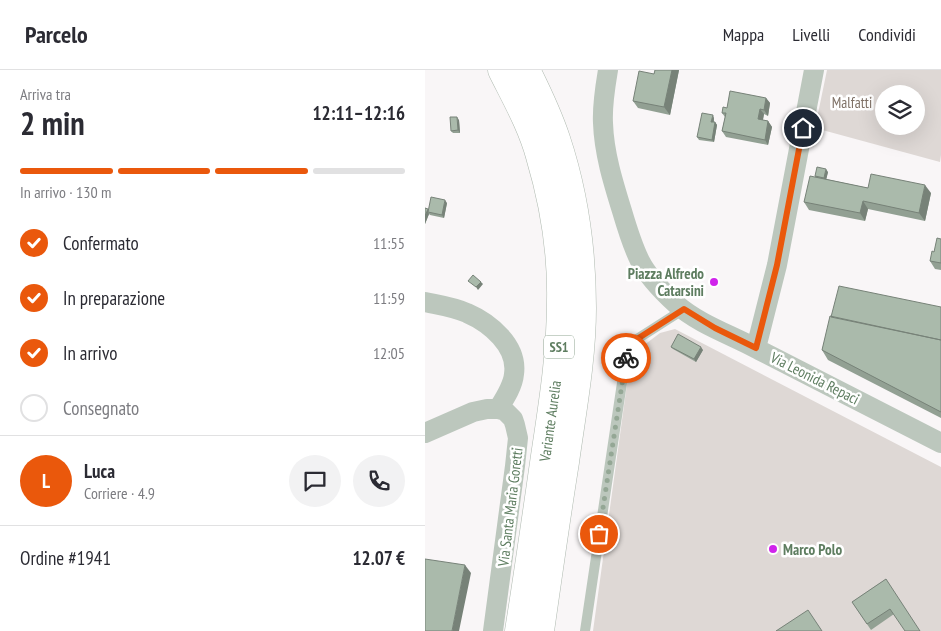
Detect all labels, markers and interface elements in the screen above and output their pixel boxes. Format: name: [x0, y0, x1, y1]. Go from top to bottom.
text: Parcelo: [25, 19, 88, 50]
text: Mappa: [723, 23, 764, 46]
text: Livelli: [792, 23, 830, 46]
text: Condividi: [858, 23, 916, 46]
text: Arriva tra: [20, 84, 71, 104]
map controls: [875, 85, 925, 135]
button: layers: [875, 85, 925, 135]
park label: Malfatti: [832, 93, 872, 112]
text: 12:11–12:16: [312, 101, 405, 125]
text: 2 min: [20, 102, 85, 144]
pin: [782, 107, 824, 149]
icon: home: [789, 114, 817, 142]
text: In arrivo · 130 m: [20, 182, 112, 202]
icon: check: [20, 229, 48, 257]
text: Confermato: [63, 231, 139, 255]
text: 11:55: [373, 233, 405, 253]
place label: Piazza Alfredo Catarsini: [628, 264, 704, 300]
marker: Piazza Alfredo Catarsini: [708, 276, 720, 288]
icon: check: [20, 284, 48, 312]
text: In preparazione: [63, 286, 165, 310]
text: 11:59: [373, 288, 405, 308]
courier: [601, 333, 651, 383]
road number: SS1: [544, 336, 574, 358]
icon: check: [20, 339, 48, 367]
text: In arrivo: [63, 341, 118, 365]
text: 12:05: [373, 343, 405, 363]
icon: bike: [612, 344, 640, 372]
street label: Via Leonida Repaci: [767, 347, 863, 408]
street label: Variante Aurelia: [535, 379, 565, 464]
text: Consegnato: [63, 396, 139, 420]
street label: Via Santa Maria Goretti: [493, 447, 527, 568]
button: chat: [289, 455, 341, 507]
button: phone: [353, 455, 405, 507]
text: Luca: [84, 459, 115, 483]
text: L: [42, 469, 50, 493]
text: Corriere · 4.9: [84, 483, 155, 503]
pin: [578, 513, 620, 555]
icon: bag: [585, 520, 613, 548]
place label: Marco Polo: [783, 540, 842, 559]
marker: Marco Polo: [767, 543, 779, 555]
text: Ordine #1941: [20, 546, 111, 570]
text: 12.07 €: [353, 546, 405, 570]

